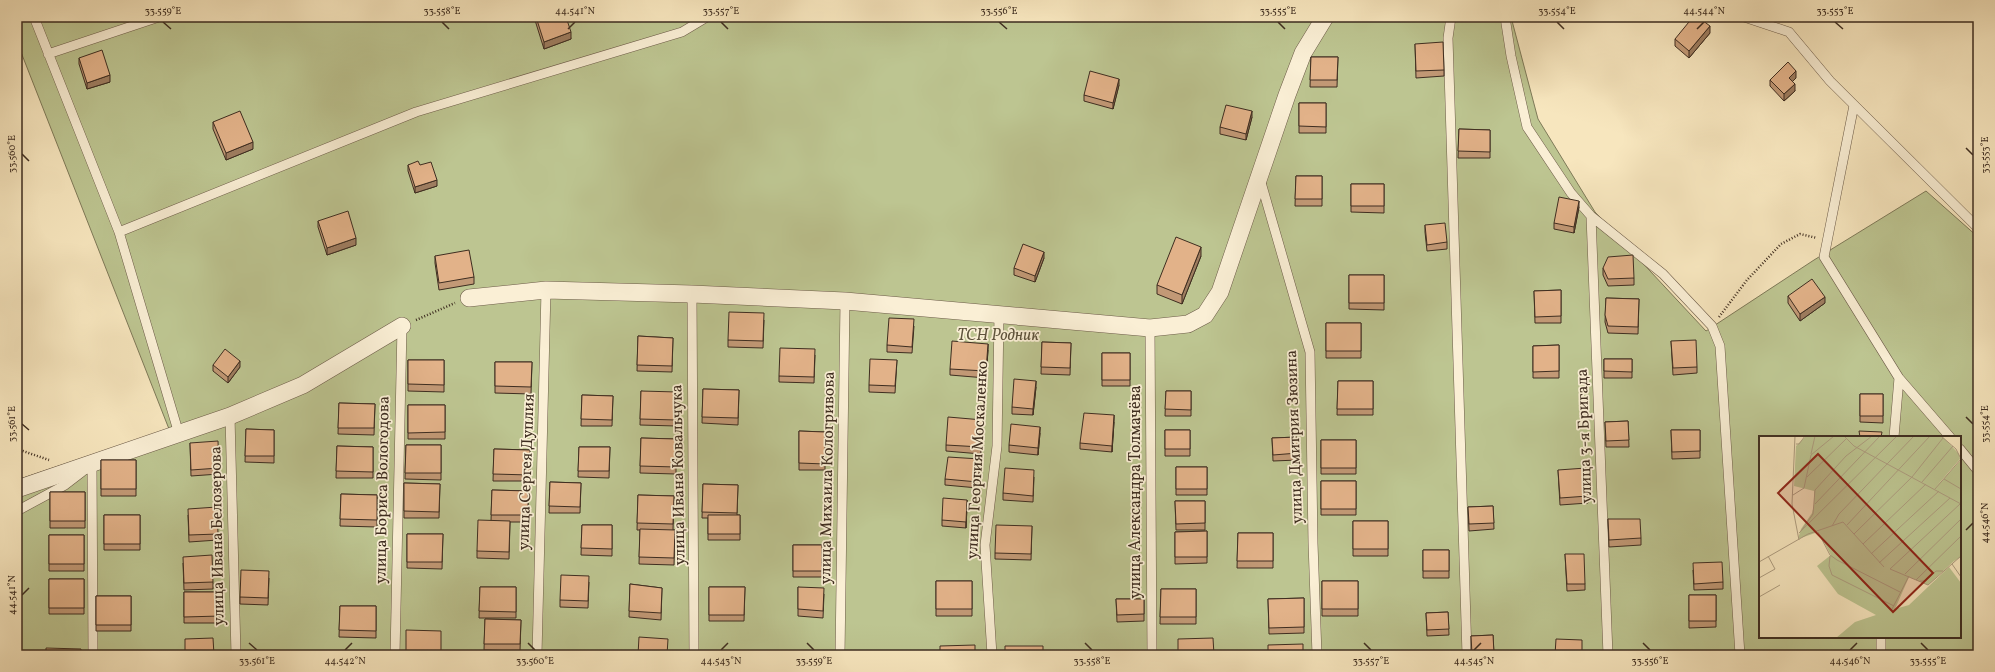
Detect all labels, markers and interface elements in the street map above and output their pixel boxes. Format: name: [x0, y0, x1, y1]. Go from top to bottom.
text: 33.559°E: [145, 4, 181, 18]
text: 33.558°E: [424, 4, 460, 18]
text: 44.541°N: [555, 4, 596, 18]
text: 33.557°E: [703, 4, 739, 18]
text: 33.556°E: [981, 4, 1017, 18]
text: 33.555°E: [1260, 4, 1296, 18]
text: 33.554°E: [1538, 4, 1576, 18]
text: 44.544°N: [1683, 4, 1725, 18]
text: 33.553°E: [1817, 4, 1853, 18]
text: 33.560°E: [5, 135, 19, 173]
text: 33.553°E: [1978, 137, 1992, 173]
park label: ТСН Родник: [957, 325, 1039, 347]
street label: улица Дмитрия Зюзина: [1281, 350, 1309, 524]
street label: улица Георгия Москаленко: [962, 360, 994, 560]
street label: улица 3-я Бригада: [1572, 368, 1598, 504]
street label: улица Михаила Кологривова: [815, 371, 841, 585]
street label: улица Ивана Ковальчука: [666, 384, 692, 566]
street label: улица Александра Толмачёва: [1125, 385, 1147, 599]
street label: улица Сергея Дуплия: [513, 393, 541, 551]
street label: улица Бориса Вологодова: [370, 396, 396, 584]
text: 33.554°E: [1978, 405, 1992, 443]
text: 33.561°E: [5, 406, 19, 442]
inset map: [1759, 436, 1961, 638]
street label: улица Ивана Белозерова: [205, 446, 231, 626]
text: 44.546°N: [1978, 502, 1992, 544]
text: 44.541°N: [5, 574, 19, 615]
text: 33.561°E: [239, 654, 275, 668]
text: 44.542°N: [324, 654, 366, 668]
text: 33.560°E: [516, 654, 554, 668]
text: 44.543°N: [701, 654, 742, 668]
text: 33.559°E: [796, 654, 832, 668]
text: 33.558°E: [1074, 654, 1110, 668]
text: 33.557°E: [1353, 654, 1389, 668]
text: 44.545°N: [1454, 654, 1495, 668]
text: 33.556°E: [1632, 654, 1668, 668]
text: 44.546°N: [1830, 654, 1871, 668]
text: 33.555°E: [1910, 654, 1946, 668]

